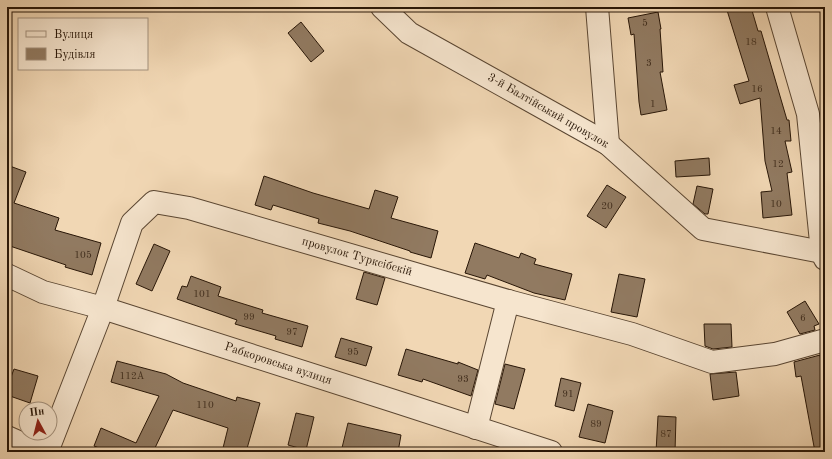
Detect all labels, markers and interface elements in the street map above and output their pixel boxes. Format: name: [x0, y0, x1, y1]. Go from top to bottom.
legend: [18, 18, 148, 70]
house number: 5: [642, 18, 648, 28]
text: Вулиця: [54, 29, 93, 41]
house number: 18: [745, 37, 757, 47]
text: Будівля: [54, 48, 96, 61]
house number: 3: [646, 58, 652, 68]
street label: 3-й Балтійський провулок: [485, 70, 611, 151]
house number: 16: [751, 84, 763, 94]
house number: 1: [650, 99, 656, 109]
house number: 14: [770, 126, 782, 136]
house number: 12: [772, 159, 784, 169]
house number: 10: [770, 199, 782, 209]
house number: 20: [601, 201, 613, 211]
street label: провулок Турксібскій: [300, 235, 414, 278]
house number: 105: [74, 250, 92, 260]
house number: 101: [193, 289, 211, 299]
house number: 99: [243, 312, 255, 322]
house number: 6: [800, 313, 806, 323]
house number: 97: [286, 327, 298, 337]
street label: Рабкоровська вулиця: [223, 341, 333, 387]
house number: 95: [347, 347, 359, 357]
house number: 112А: [119, 371, 145, 381]
house number: 93: [457, 374, 469, 384]
house number: 91: [562, 389, 574, 399]
house number: 110: [196, 400, 214, 410]
north arrow: [18, 401, 58, 441]
text: Пн: [29, 406, 45, 419]
house number: 89: [590, 419, 602, 429]
house number: 87: [660, 429, 672, 439]

